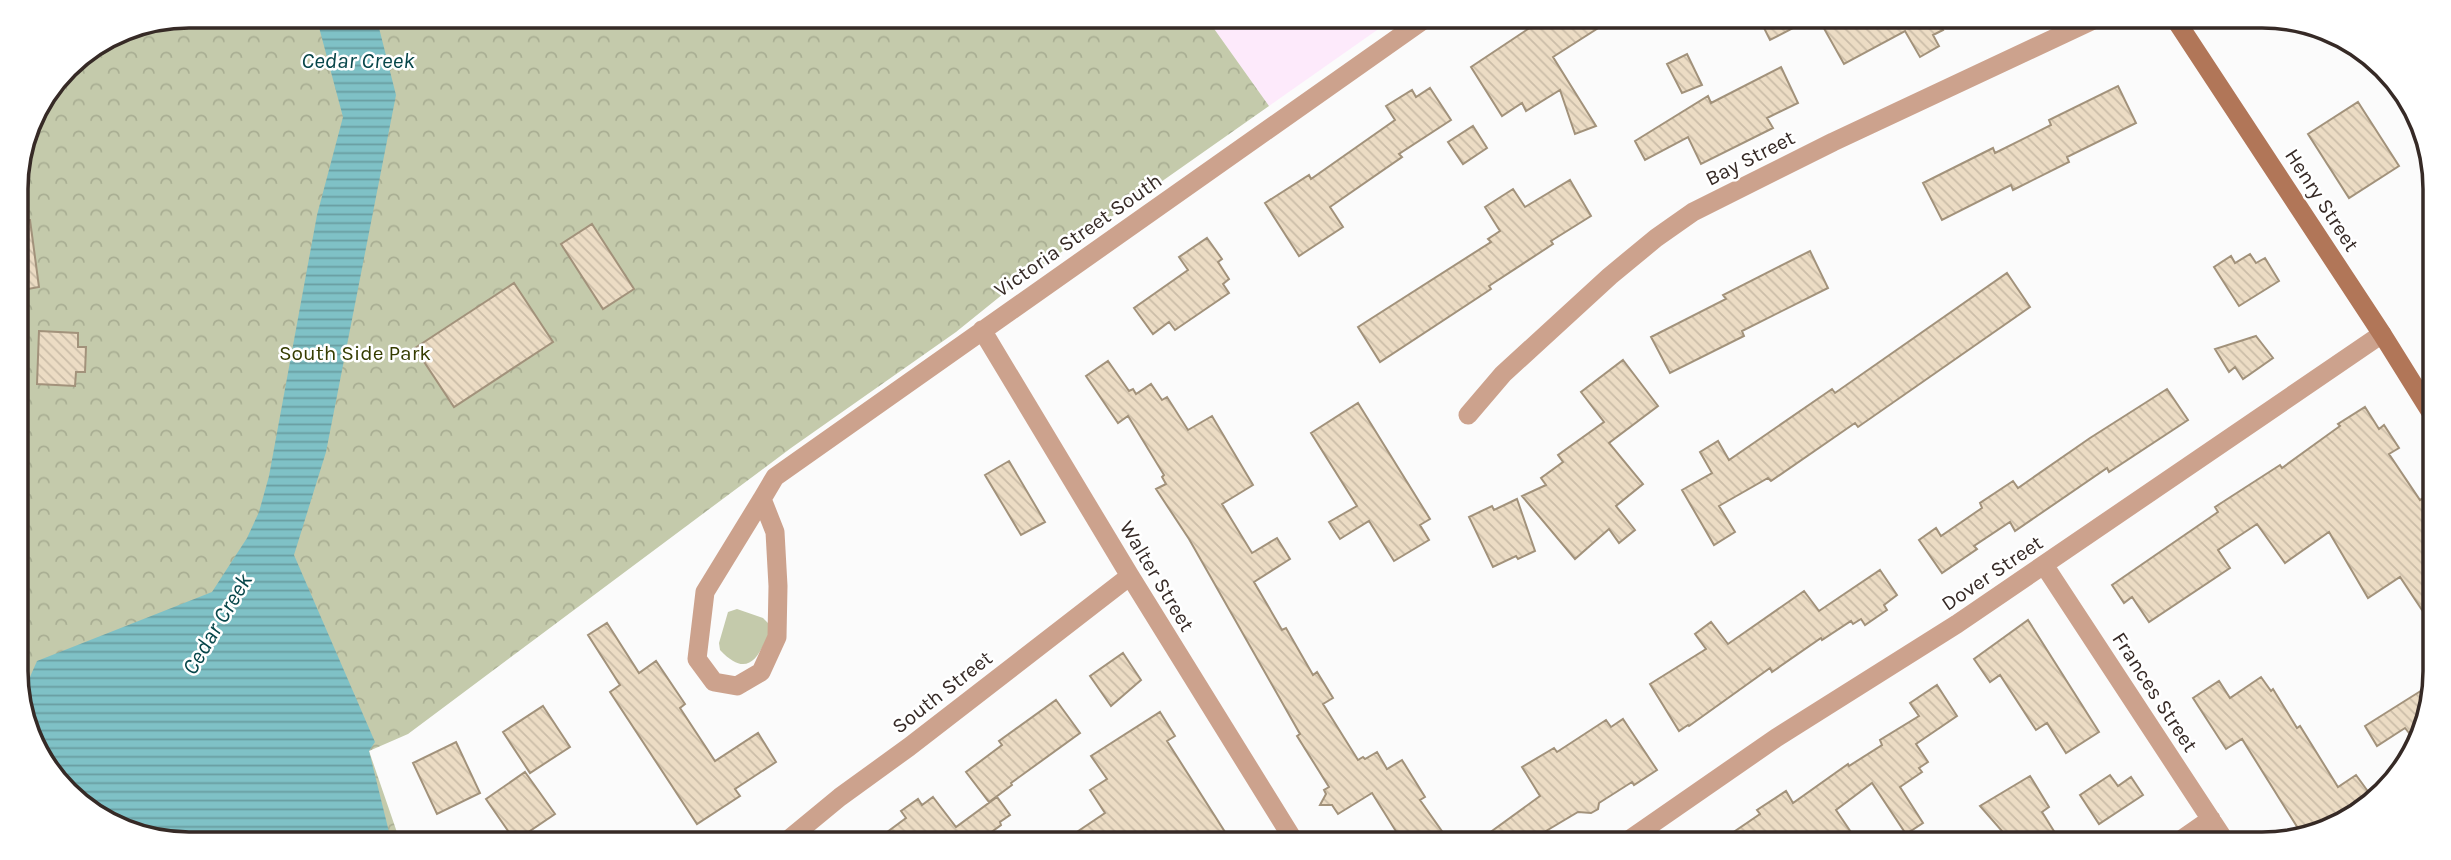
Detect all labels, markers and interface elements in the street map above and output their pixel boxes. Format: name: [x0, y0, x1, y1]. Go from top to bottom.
water label: Cedar Creek: [301, 47, 415, 74]
street label: Bay Street: [1701, 125, 1799, 191]
street label: Henry Street: [2280, 144, 2364, 256]
street label: Victoria Street South: [990, 168, 1166, 302]
park label: South Side Park: [279, 341, 431, 365]
street label: Walter Street: [1115, 516, 1199, 636]
street label: Dover Street: [1937, 530, 2047, 616]
water label: Cedar Creek: [176, 568, 258, 680]
street label: Frances Street: [2107, 628, 2203, 757]
street label: South Street: [887, 646, 997, 738]

